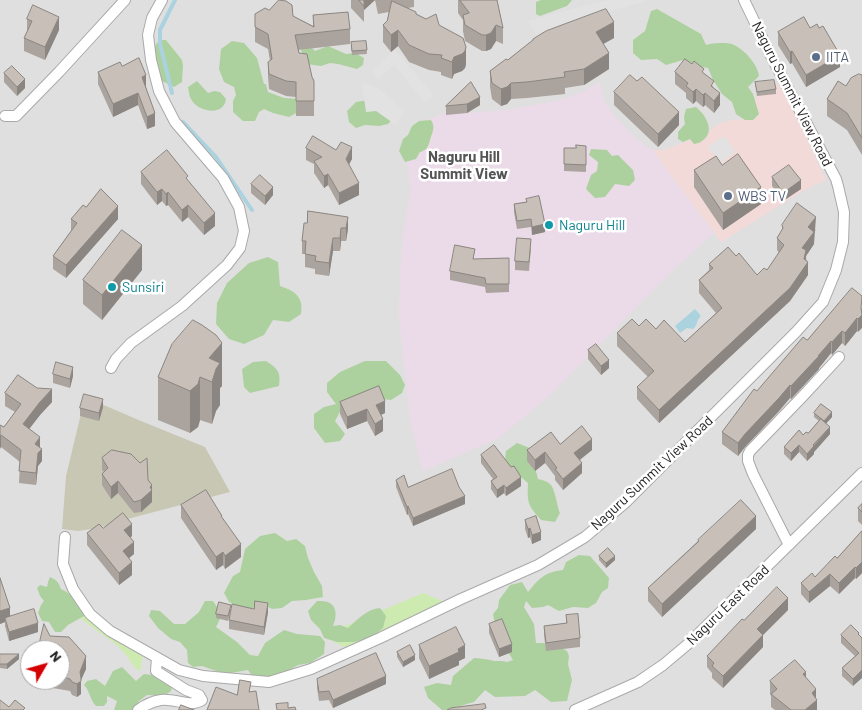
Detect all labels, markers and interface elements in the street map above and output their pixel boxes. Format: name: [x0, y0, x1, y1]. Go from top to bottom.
street label: Naguru Summit View Road: [748, 19, 836, 169]
place label: IITA: [826, 49, 849, 65]
marker: IITA: [810, 51, 822, 63]
district label: Naguru Hill Summit View: [420, 148, 508, 183]
place label: WBS TV: [738, 188, 786, 204]
marker: WBS TV: [722, 190, 734, 202]
place label: Naguru Hill: [559, 217, 625, 233]
marker: Naguru Hill: [543, 219, 555, 231]
place label: Sunsiri: [122, 279, 164, 295]
marker: Sunsiri: [106, 281, 118, 293]
street label: Naguru Summit View Road: [588, 412, 716, 534]
street label: Naguru East Road: [683, 561, 773, 649]
north arrow: [20, 640, 70, 690]
text: N: [47, 647, 66, 665]

